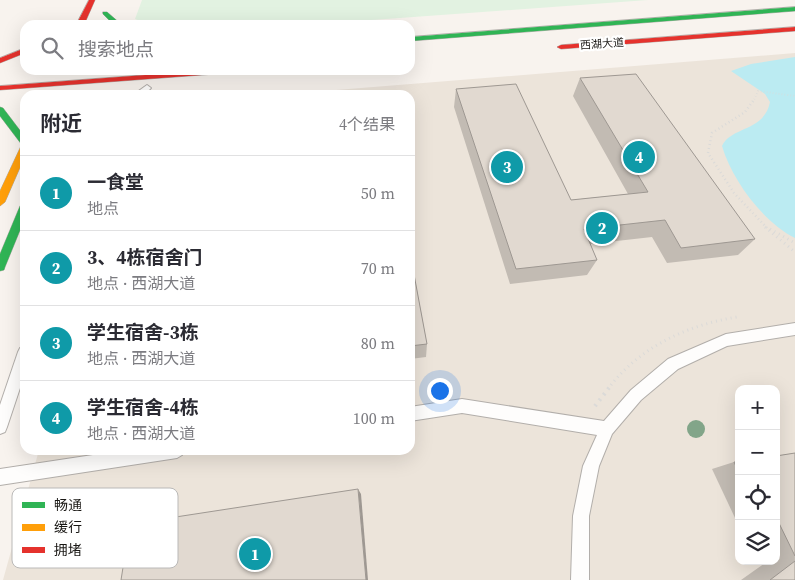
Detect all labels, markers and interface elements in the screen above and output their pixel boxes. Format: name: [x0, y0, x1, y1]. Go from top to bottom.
search box: [20, 20, 415, 75]
icon: search: [38, 34, 66, 62]
street label: 西湖大道: [580, 35, 624, 53]
text: 搜索地点: [78, 36, 154, 62]
text: 附近: [40, 109, 82, 138]
text: 4个结果: [339, 113, 395, 135]
pin: 4: [623, 138, 655, 176]
pin: 3: [491, 148, 523, 186]
text: 一食堂: [87, 169, 144, 195]
text: 1: [52, 182, 60, 204]
text: 50 m: [361, 182, 395, 204]
text: 地点: [87, 197, 119, 219]
pin: 2: [586, 209, 618, 247]
text: 3、4栋宿舍门: [87, 244, 203, 270]
text: 2: [52, 257, 60, 279]
text: 70 m: [361, 257, 395, 279]
text: 地点 · 西湖大道: [87, 272, 195, 294]
text: 学生宿舍-3栋: [87, 319, 199, 345]
text: 3: [52, 332, 60, 354]
text: 80 m: [361, 332, 395, 354]
text: 地点 · 西湖大道: [87, 347, 195, 369]
your location: [427, 378, 453, 404]
map controls: [735, 385, 780, 565]
button: +: [735, 385, 780, 430]
text: 学生宿舍-4栋: [87, 394, 199, 420]
text: 4: [52, 407, 60, 429]
text: 100 m: [353, 407, 395, 429]
text: 地点 · 西湖大道: [87, 422, 195, 444]
button: −: [735, 430, 780, 475]
button: locate: [735, 475, 780, 520]
legend: [12, 488, 178, 568]
text: 畅通: [54, 495, 82, 515]
text: 缓行: [54, 517, 82, 537]
button: layers: [735, 520, 780, 565]
pin: 1: [239, 535, 271, 573]
text: 拥堵: [54, 540, 82, 560]

